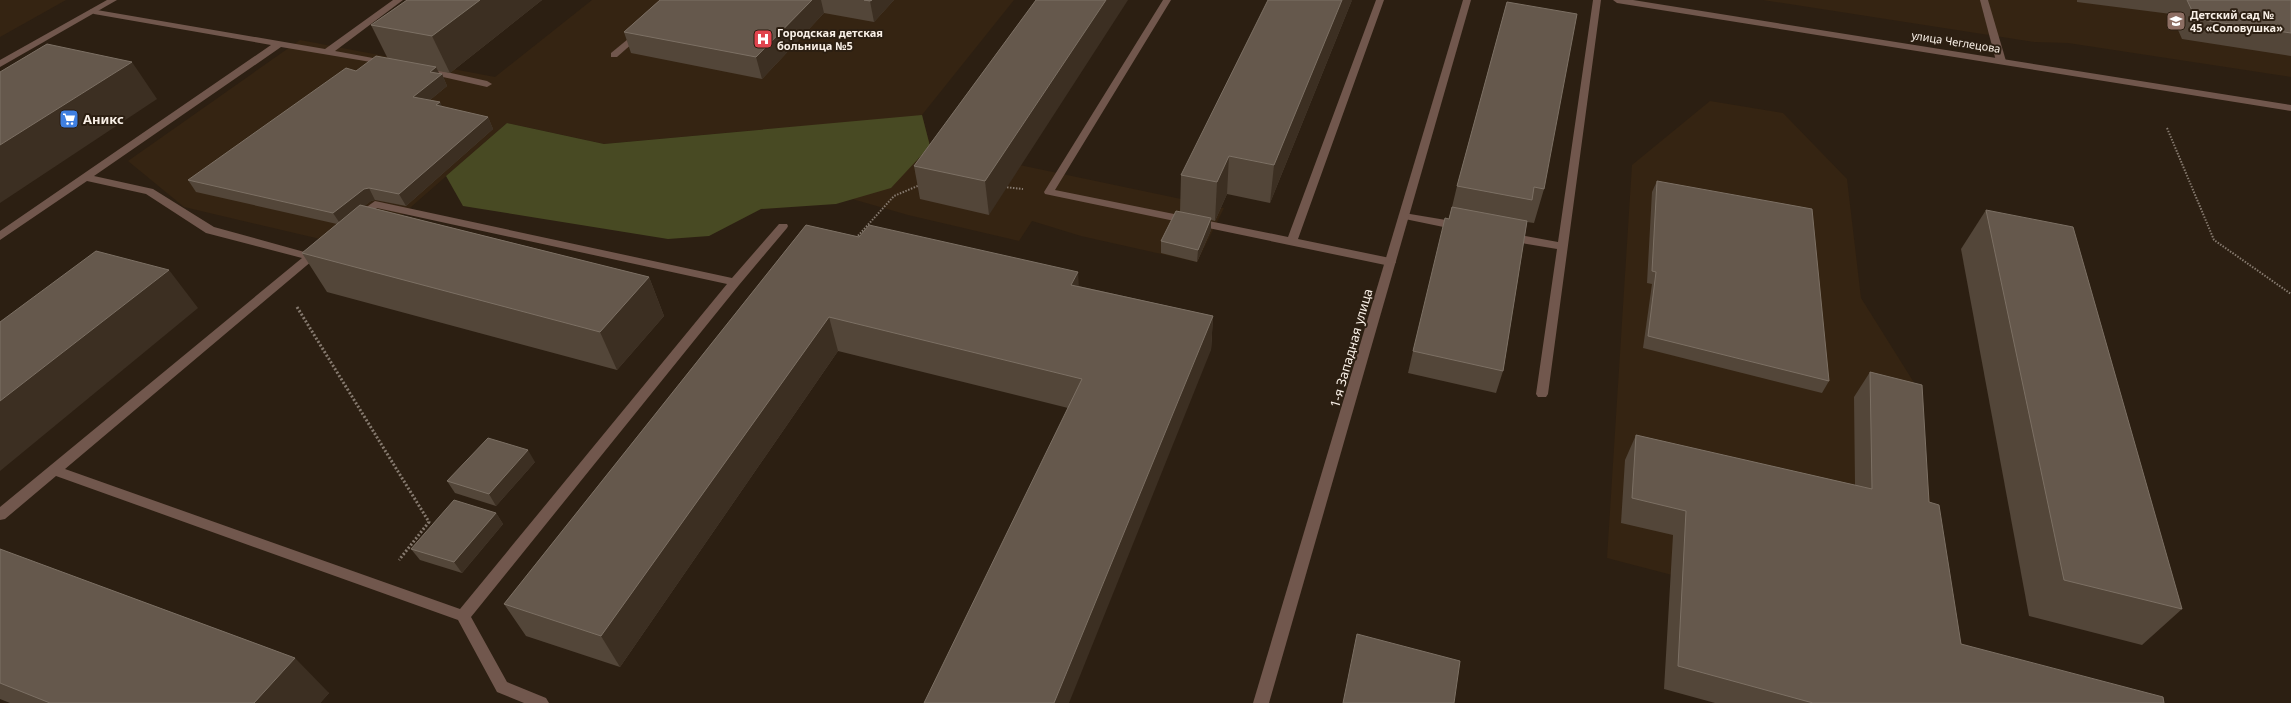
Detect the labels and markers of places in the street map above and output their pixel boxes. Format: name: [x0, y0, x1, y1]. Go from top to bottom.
place label: Детский сад № 45 «Соловушка»: [2190, 7, 2283, 35]
school or university icon: Детский сад № 45 «Соловушка»: [2165, 10, 2187, 32]
place label: Городская детская больница №5: [777, 25, 883, 53]
hospital icon: Городская детская больница №5: [752, 28, 774, 50]
supermarket icon: Аникс: [58, 108, 80, 130]
place label: Аникс: [83, 110, 124, 128]

